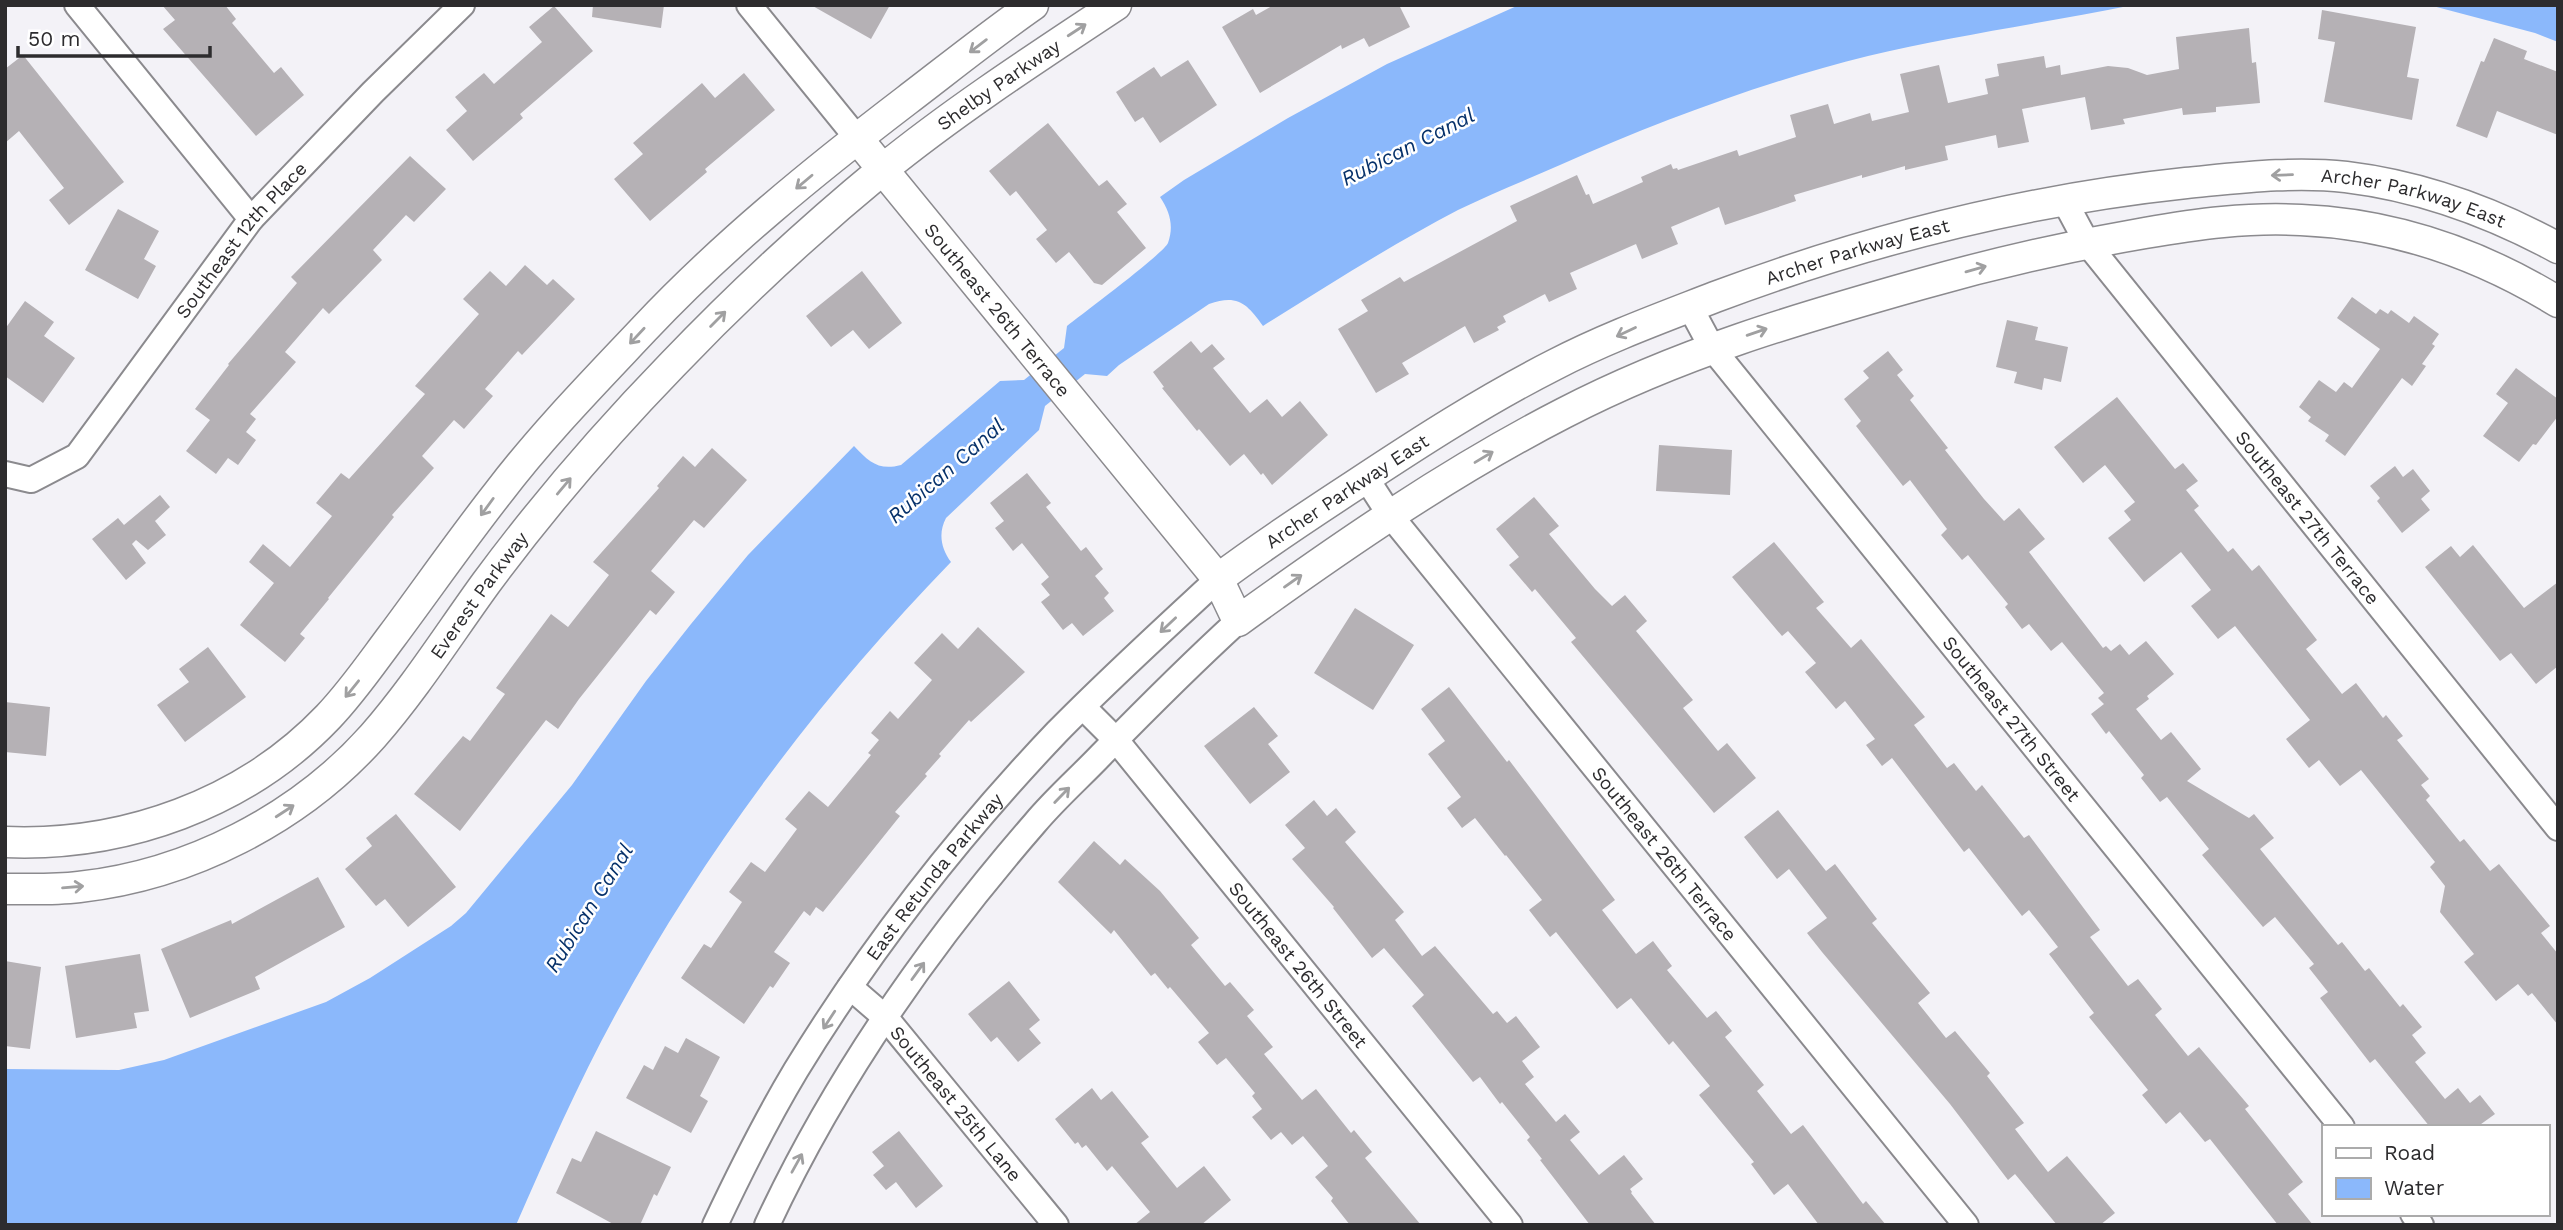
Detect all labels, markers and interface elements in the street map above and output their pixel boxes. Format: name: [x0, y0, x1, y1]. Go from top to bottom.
scale bar: [18, 14, 210, 58]
one-way arrow: [1067, 23, 1087, 37]
text: 50 m: [28, 26, 80, 51]
street label: Shelby Parkway: [933, 34, 1065, 136]
one-way arrow: [969, 38, 988, 53]
water label: Rubican Canal: [1337, 102, 1479, 191]
street label: Southeast 12th Place: [171, 157, 312, 323]
street label: Archer Parkway East: [2320, 164, 2509, 233]
one-way arrow: [2271, 169, 2294, 182]
one-way arrow: [796, 174, 814, 190]
street label: Archer Parkway East: [1762, 214, 1952, 290]
street label: Southeast 26th Terrace: [919, 219, 1075, 402]
one-way arrow: [1964, 262, 1986, 275]
one-way arrow: [709, 311, 726, 328]
one-way arrow: [1746, 325, 1768, 338]
one-way arrow: [1616, 326, 1637, 339]
one-way arrow: [629, 327, 646, 344]
water label: Rubican Canal: [882, 413, 1009, 528]
street label: Southeast 27th Terrace: [2231, 426, 2384, 609]
street label: Archer Parkway East: [1261, 429, 1433, 553]
one-way arrow: [1474, 450, 1494, 464]
one-way arrow: [556, 478, 571, 496]
one-way arrow: [480, 497, 495, 516]
street label: Everest Parkway: [425, 527, 533, 663]
one-way arrow: [1283, 574, 1302, 588]
one-way arrow: [1160, 617, 1177, 634]
street label: Southeast 27th Street: [1937, 631, 2085, 806]
one-way arrow: [344, 680, 359, 698]
street label: Southeast 26th Terrace: [1587, 762, 1742, 946]
one-way arrow: [1053, 787, 1070, 804]
street label: East Retunda Parkway: [861, 788, 1008, 965]
one-way arrow: [275, 804, 295, 818]
water label: Rubican Canal: [539, 839, 638, 977]
street label: Southeast 26th Street: [1224, 877, 1372, 1053]
one-way arrow: [62, 880, 84, 893]
one-way arrow: [911, 962, 926, 981]
one-way arrow: [821, 1009, 835, 1029]
street label: Southeast 25th Lane: [885, 1021, 1026, 1186]
legend: [2322, 1125, 2549, 1216]
text: Road: [2384, 1140, 2435, 1165]
one-way arrow: [790, 1154, 804, 1174]
text: Water: [2384, 1175, 2445, 1200]

